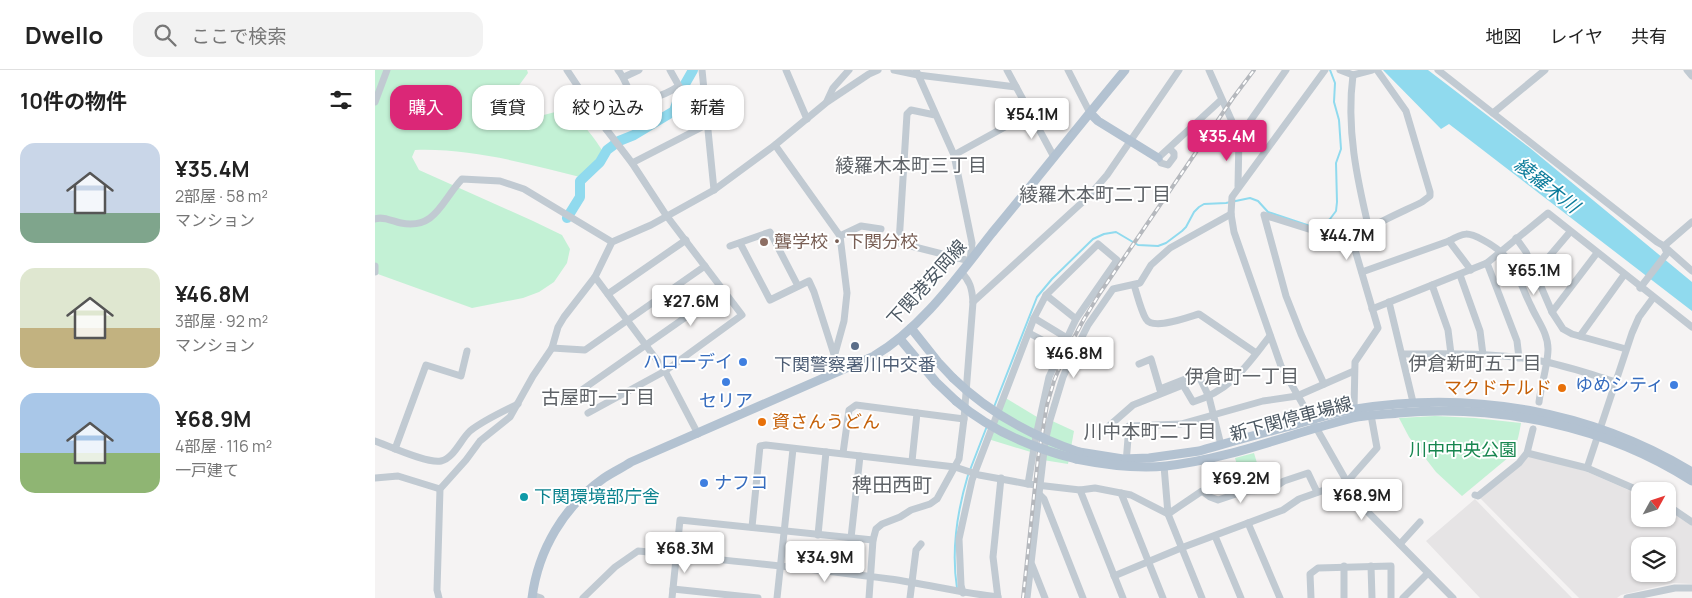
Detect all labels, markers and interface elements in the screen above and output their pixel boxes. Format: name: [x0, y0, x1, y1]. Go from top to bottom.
search box: [133, 12, 483, 57]
text: Dwello: [25, 18, 103, 51]
icon: search: [151, 21, 179, 49]
text: ここで検索: [191, 23, 286, 49]
text: 地図: [1486, 24, 1522, 48]
text: レイヤ: [1550, 24, 1603, 48]
text: 共有: [1631, 24, 1667, 48]
chip: 購入: [390, 85, 462, 130]
chip: 賃貸: [472, 85, 544, 130]
chip: 絞り込み: [554, 85, 662, 130]
chip: 新着: [672, 85, 744, 130]
icon: filters: [327, 86, 355, 114]
text: 10件の物件: [20, 87, 127, 115]
pin: ¥54.1M: [991, 98, 1073, 140]
text: ¥54.1M: [1006, 103, 1058, 125]
pin: ¥35.4M: [1186, 119, 1268, 162]
text: ¥35.4M: [1199, 125, 1255, 147]
water label: 綾羅木川: [1509, 151, 1587, 220]
district label: 綾羅木本町三丁目: [835, 152, 987, 178]
text: ¥35.4M: [175, 155, 249, 183]
icon: home: [60, 163, 120, 223]
district label: 綾羅木本町二丁目: [1019, 181, 1171, 207]
text: 2部屋 · 58 m²: [175, 185, 268, 207]
text: マンション: [175, 209, 255, 231]
pin: ¥44.7M: [1306, 218, 1388, 261]
text: ¥44.7M: [1320, 224, 1374, 246]
place label: 聾学校・下関分校: [774, 229, 918, 253]
street label: 下関港安岡線: [881, 234, 971, 330]
marker: 聾学校・下関分校: [758, 236, 770, 248]
pin: ¥65.1M: [1493, 254, 1575, 296]
text: ¥65.1M: [1508, 259, 1560, 281]
text: ¥46.8M: [175, 280, 249, 308]
pin: ¥27.6M: [650, 284, 732, 327]
icon: home: [60, 288, 120, 348]
text: ¥27.6M: [663, 290, 719, 312]
text: 3部屋 · 92 m²: [175, 310, 268, 332]
text: マンション: [175, 334, 255, 356]
pin: ¥46.8M: [1033, 336, 1115, 379]
marker: 下関警察署川中交番: [849, 340, 861, 352]
text: ¥46.8M: [1046, 342, 1102, 364]
place label: ハローデイ: [643, 349, 733, 373]
district label: 伊倉新町五丁目: [1408, 350, 1542, 376]
place label: 下関警察署川中交番: [774, 352, 936, 376]
marker: ハローデイ: [737, 356, 749, 368]
district label: 伊倉町一丁目: [1185, 363, 1299, 389]
place label: ゆめシティ: [1575, 372, 1664, 396]
place label: マクドナルド: [1444, 375, 1552, 399]
marker: セリア: [720, 376, 732, 388]
marker: ゆめシティ: [1668, 379, 1680, 391]
marker: マクドナルド: [1556, 382, 1568, 394]
district label: 古屋町一丁目: [541, 384, 655, 410]
place label: セリア: [699, 388, 753, 412]
street label: 新下関停車場線: [1227, 390, 1355, 446]
text: ¥68.9M: [175, 405, 251, 433]
place label: 資さんうどん: [772, 409, 880, 433]
icon: home: [60, 413, 120, 473]
marker: 資さんうどん: [756, 416, 768, 428]
district label: 川中本町二丁目: [1083, 418, 1217, 444]
text: 4部屋 · 116 m²: [175, 435, 272, 457]
park label: 川中中央公園: [1409, 437, 1517, 461]
text: 一戸建て: [175, 459, 239, 481]
pin: ¥69.2M: [1200, 462, 1282, 504]
text: ¥69.2M: [1212, 467, 1270, 489]
place label: ナフコ: [714, 470, 768, 494]
district label: 稗田西町: [852, 471, 932, 498]
marker: ナフコ: [698, 477, 710, 489]
pin: ¥68.9M: [1321, 478, 1403, 521]
north arrow: [1631, 482, 1676, 528]
map controls: [1631, 482, 1676, 582]
place label: 下関環境部庁舎: [534, 484, 660, 508]
text: ¥68.9M: [1333, 484, 1391, 506]
marker: 下関環境部庁舎: [518, 491, 530, 503]
pin: ¥68.3M: [644, 532, 726, 574]
text: ¥68.3M: [656, 537, 714, 559]
button: layers: [1631, 537, 1676, 582]
pin: ¥34.9M: [784, 540, 866, 583]
text: ¥34.9M: [797, 546, 853, 568]

